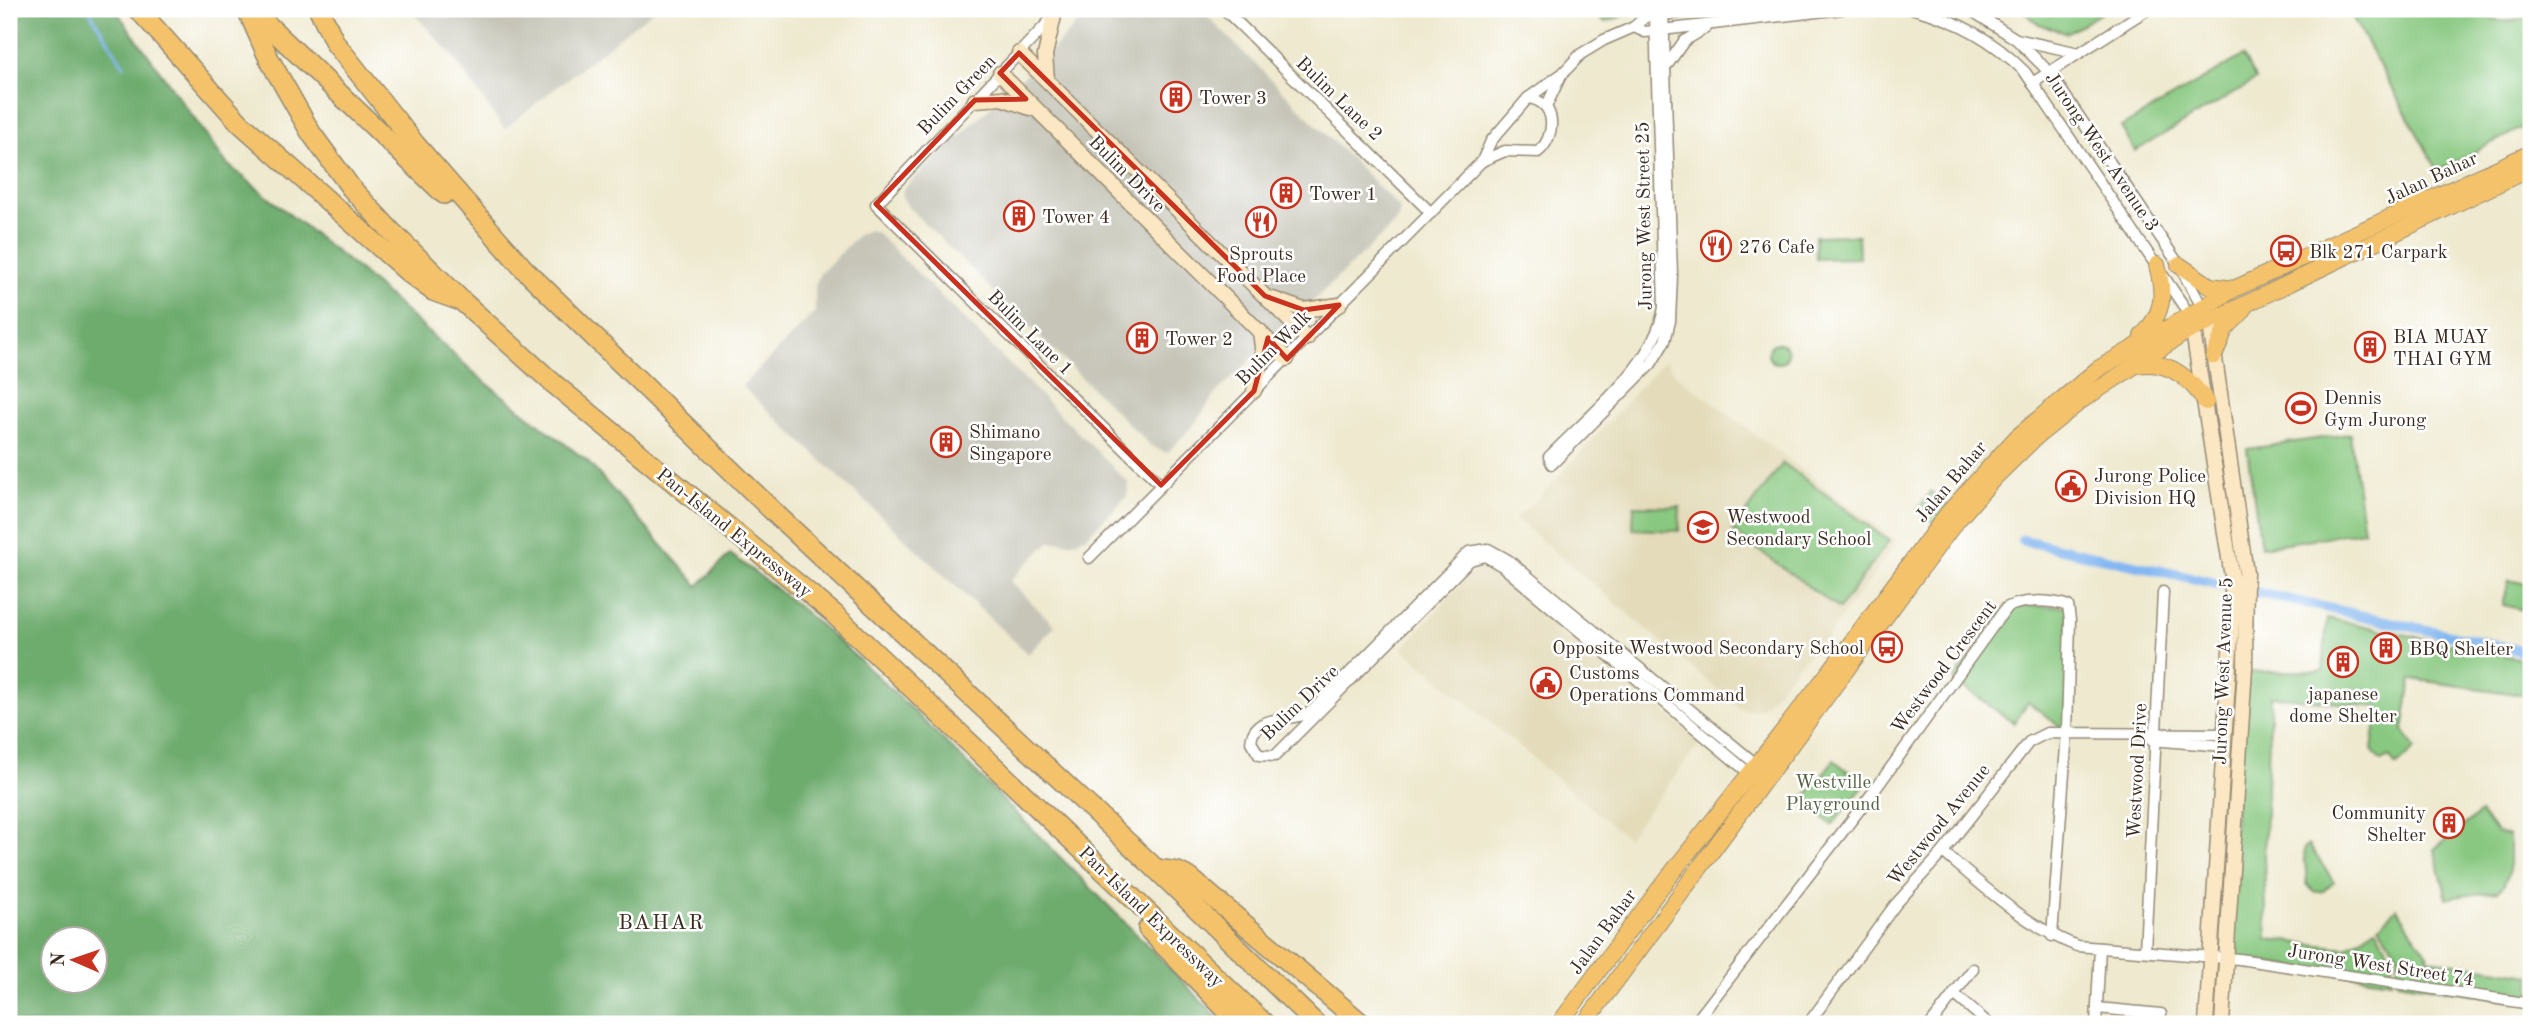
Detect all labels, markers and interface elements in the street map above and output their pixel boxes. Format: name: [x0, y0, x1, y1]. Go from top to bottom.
street label: Bulim Green: [915, 52, 1000, 139]
street label: Bulim Lane 2: [1292, 54, 1385, 145]
street label: Jurong West Avenue 3: [2041, 69, 2161, 235]
building icon: Tower 3: [1159, 80, 1193, 114]
place label: Tower 3: [1199, 90, 1267, 109]
street label: Jurong West Street 25: [1634, 122, 1657, 310]
street label: Bulim Drive: [1084, 133, 1168, 217]
street label: Jalan Bahar: [2383, 149, 2481, 209]
building icon: Tower 1: [1269, 176, 1303, 210]
place label: Tower 1: [1309, 186, 1377, 205]
building icon: Tower 4: [1002, 199, 1036, 233]
restaurant icon: Sprouts Food Place: [1244, 205, 1278, 239]
place label: Tower 4: [1042, 209, 1110, 228]
restaurant icon: 276 Cafe: [1699, 229, 1733, 263]
bus stop icon: Blk 271 Carpark: [2269, 234, 2303, 268]
place label: 276 Cafe: [1739, 239, 1815, 258]
place label: Blk 271 Carpark: [2309, 244, 2448, 263]
place label: Sprouts Food Place: [1216, 246, 1306, 287]
street label: Bulim Lane 1: [983, 288, 1075, 380]
street label: Bulim Walk: [1234, 308, 1316, 390]
building icon: Tower 2: [1125, 321, 1159, 355]
place label: BIA MUAY THAI GYM: [2393, 329, 2492, 370]
building icon: BIA MUAY THAI GYM: [2353, 330, 2387, 364]
place label: Tower 2: [1165, 331, 1233, 350]
place label: Dennis Gym Jurong: [2324, 390, 2427, 431]
sports icon: Dennis Gym Jurong: [2284, 391, 2318, 425]
place label: Shimano Singapore: [969, 424, 1052, 465]
building icon: Shimano Singapore: [929, 425, 963, 459]
street label: Jalan Bahar: [1913, 438, 1991, 527]
street label: Pan-Island Expressway: [652, 466, 815, 602]
place label: Jurong Police Division HQ: [2094, 468, 2206, 509]
public building icon: Jurong Police Division HQ: [2054, 469, 2088, 503]
place label: Westwood Secondary School: [1726, 509, 1871, 550]
school or university icon: Westwood Secondary School: [1686, 510, 1720, 544]
street label: Jurong West Avenue 5: [2212, 577, 2237, 765]
street label: Westwood Crescent: [1889, 597, 2001, 738]
bus stop icon: Opposite Westwood Secondary School: [1870, 630, 1904, 664]
building icon: BBQ Shelter: [2369, 631, 2403, 665]
place label: Opposite Westwood Secondary School: [1552, 640, 1864, 659]
place label: BBQ Shelter: [2409, 641, 2513, 660]
building icon: japanese dome Shelter: [2326, 645, 2360, 679]
street label: Bulim Drive: [1258, 662, 1343, 745]
place label: Customs Operations Command: [1569, 665, 1745, 706]
public building icon: Customs Operations Command: [1529, 666, 1563, 700]
place label: japanese dome Shelter: [2289, 686, 2397, 727]
street label: Westwood Drive: [2125, 703, 2152, 839]
street label: Westwood Avenue: [1885, 761, 1995, 890]
park label: Westville Playground: [1785, 774, 1881, 815]
place label: Community Shelter: [2331, 805, 2426, 846]
building icon: Community Shelter: [2432, 806, 2466, 840]
street label: Pan-Island Expressway: [1074, 844, 1227, 992]
street label: Jalan Bahar: [1567, 886, 1641, 978]
district label: BAHAR: [618, 913, 706, 934]
north arrow: [38, 925, 108, 995]
street label: Jurong West Street 74: [2286, 942, 2475, 991]
text: N: [50, 951, 69, 967]

